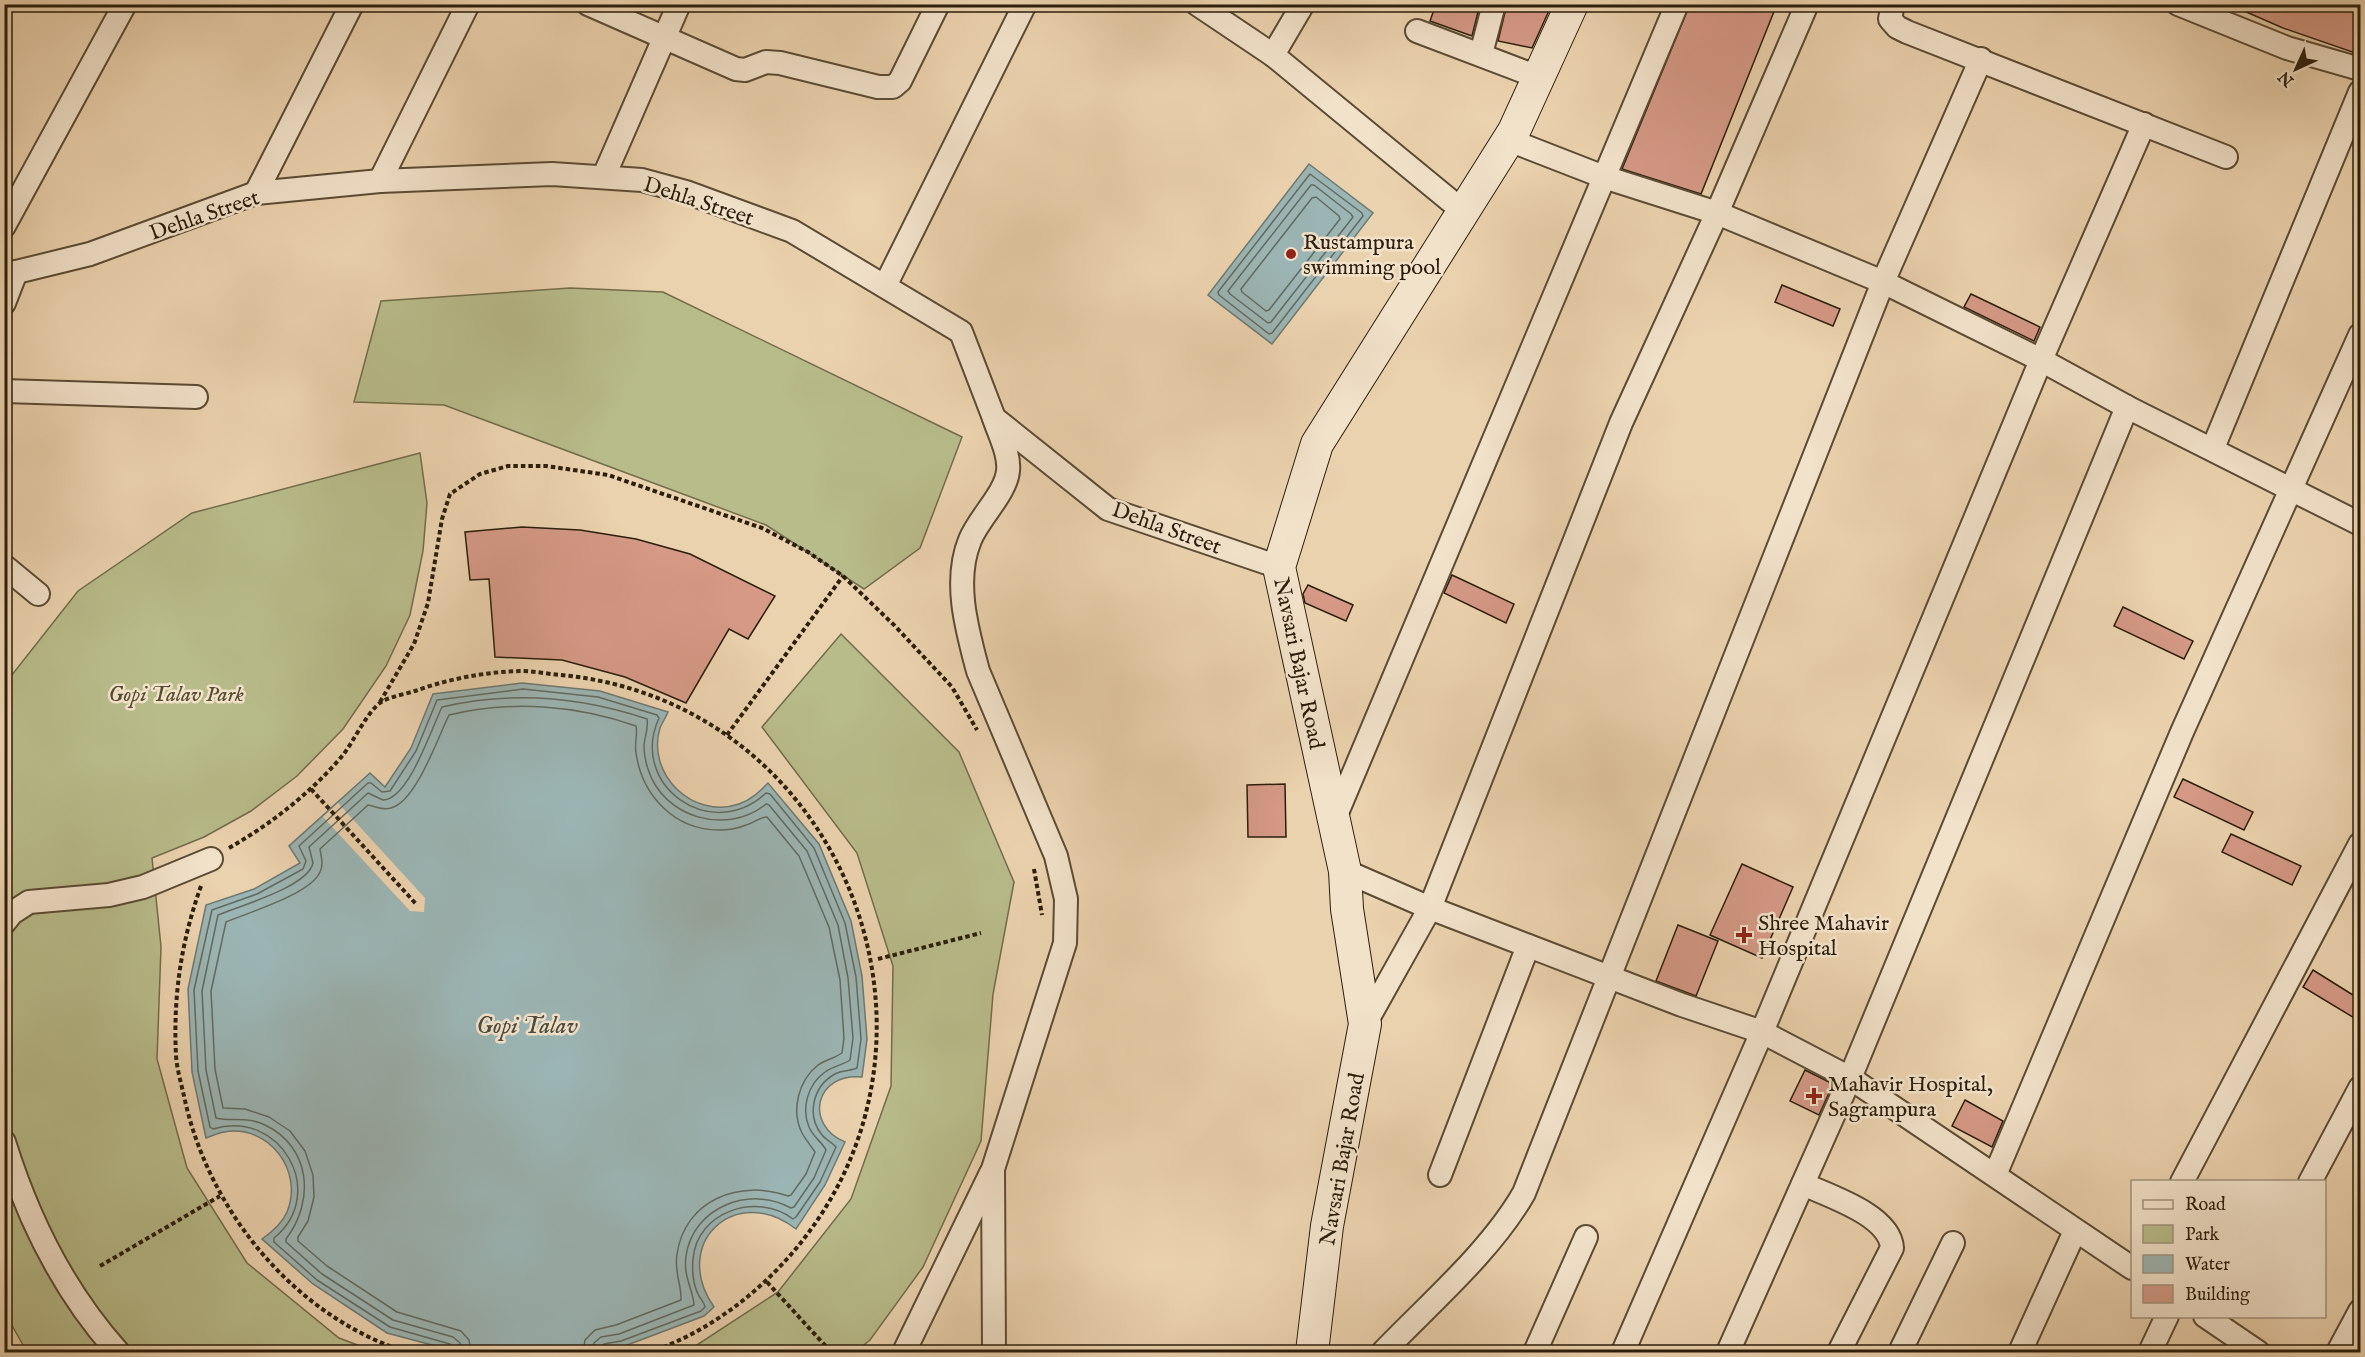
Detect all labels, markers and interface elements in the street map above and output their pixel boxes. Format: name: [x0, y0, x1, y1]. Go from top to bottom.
north arrow: [2266, 39, 2326, 99]
text: N: [2275, 66, 2299, 91]
street label: Dehla Street: [640, 171, 758, 233]
street label: Dehla Street: [146, 184, 264, 248]
place label: Rustampura swimming pool: [1303, 229, 1441, 282]
marker: Rustampura swimming pool: [1284, 247, 1298, 261]
street label: Dehla Street: [1108, 496, 1225, 562]
street label: Navsari Bajar Road: [1266, 575, 1330, 752]
park label: Gopi Talav Park: [108, 681, 244, 709]
place label: Shree Mahavir Hospital: [1758, 910, 1889, 963]
marker: Shree Mahavir Hospital: [1735, 926, 1753, 944]
water label: Gopi Talav: [476, 1011, 578, 1042]
street label: Navsari Bajar Road: [1314, 1071, 1372, 1248]
place label: Mahavir Hospital, Sagrampura: [1828, 1071, 1993, 1124]
marker: Mahavir Hospital, Sagrampura: [1805, 1087, 1823, 1105]
legend: [2131, 1180, 2326, 1318]
text: Road: [2185, 1194, 2226, 1217]
text: Park: [2185, 1224, 2220, 1247]
text: Water: [2185, 1254, 2230, 1277]
text: Building: [2185, 1284, 2250, 1307]

